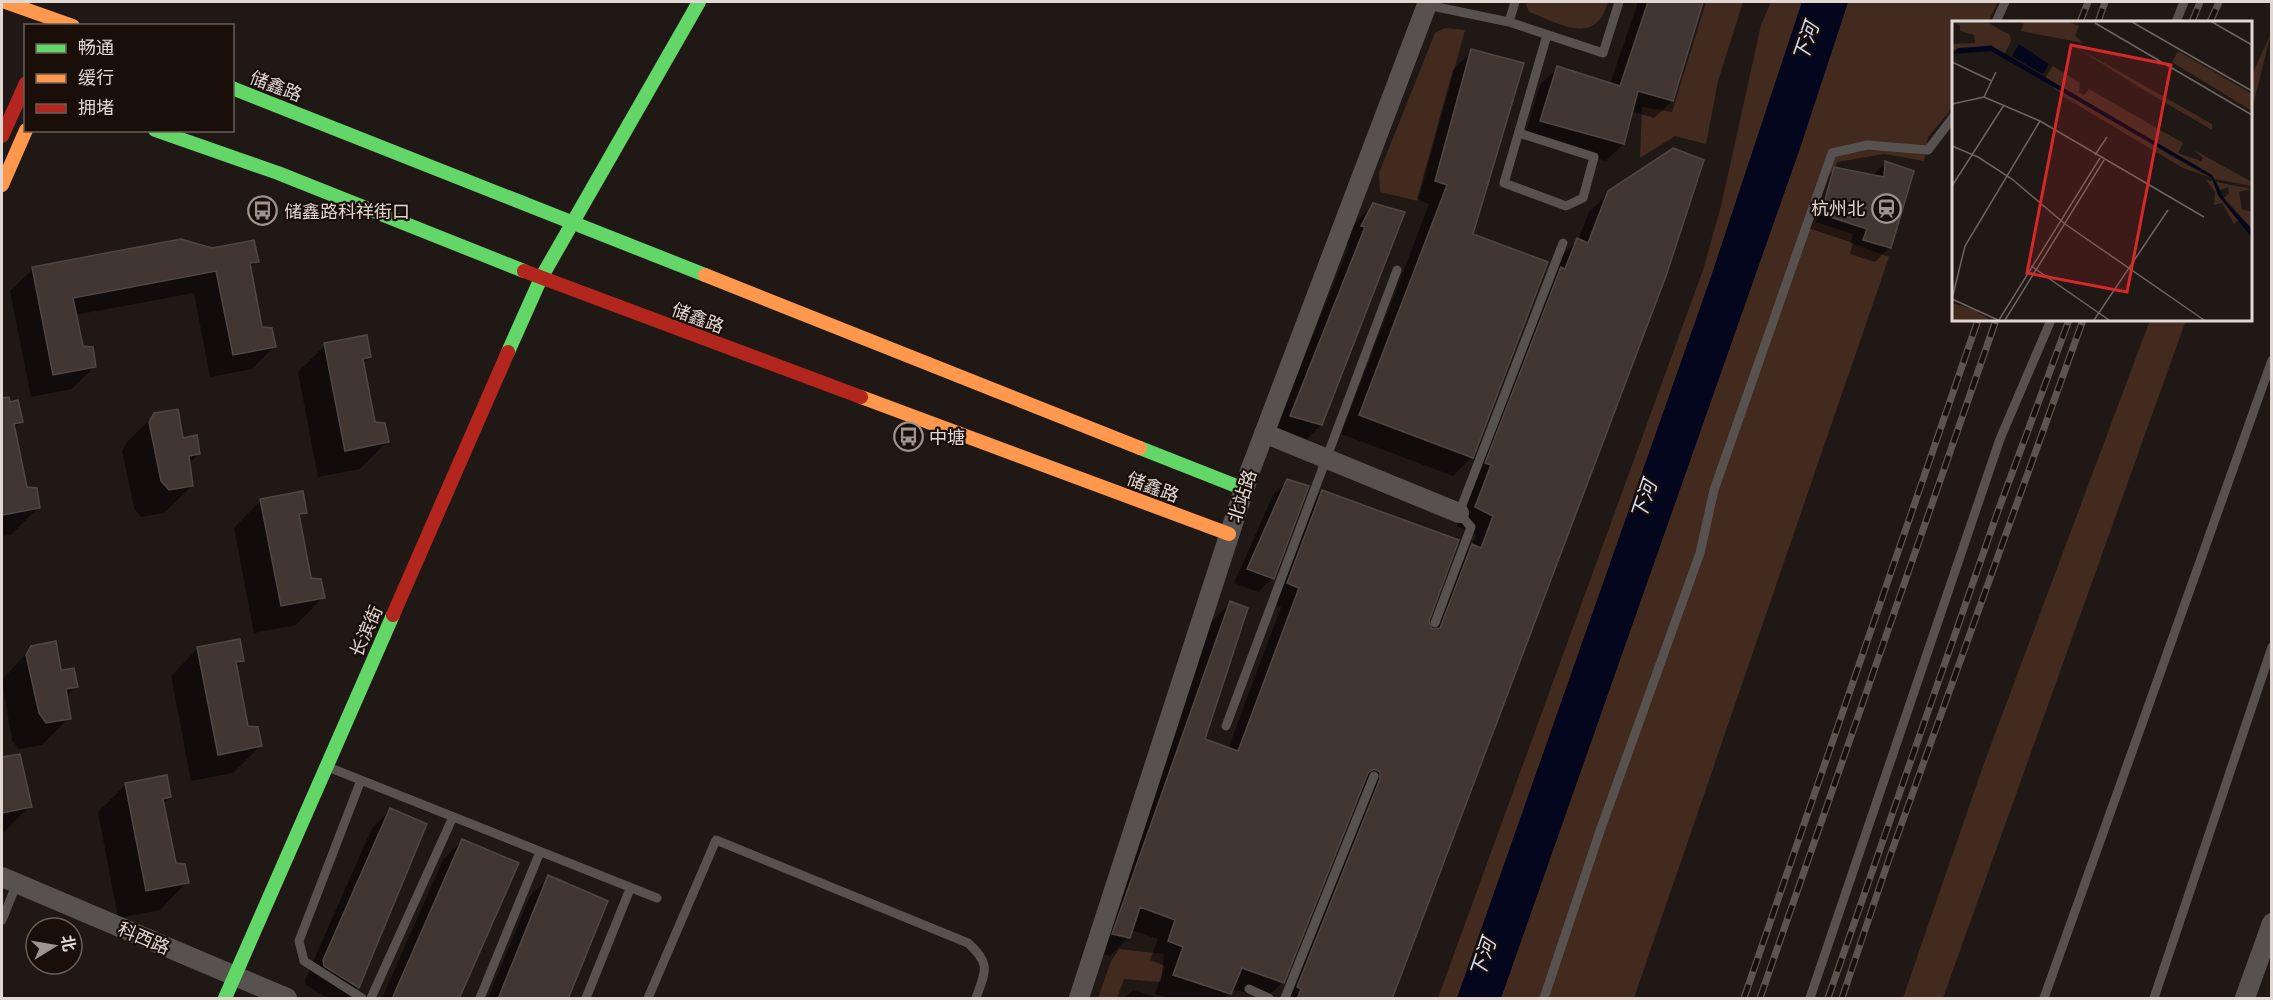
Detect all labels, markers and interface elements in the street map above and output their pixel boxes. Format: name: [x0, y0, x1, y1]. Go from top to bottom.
water label: 下河: [1787, 15, 1826, 65]
inset map: [1952, 21, 2252, 321]
legend: [24, 24, 234, 132]
text: 畅通: [78, 36, 114, 59]
text: 缓行: [78, 66, 114, 89]
street label: 储鑫路: [247, 66, 305, 106]
text: 拥堵: [78, 96, 114, 119]
station icon: 杭州北: [1870, 192, 1902, 224]
bus stop icon: 储鑫路科祥街口: [247, 195, 279, 227]
place label: 杭州北: [1811, 197, 1865, 220]
place label: 储鑫路科祥街口: [284, 200, 410, 223]
street label: 储鑫路: [669, 298, 727, 338]
bus stop icon: 中塘: [892, 421, 924, 453]
place label: 中塘: [929, 426, 965, 449]
street label: 储鑫路: [1124, 467, 1182, 507]
street label: 北站路: [1223, 467, 1261, 525]
water label: 下河: [1625, 473, 1664, 523]
street label: 长滨街: [345, 602, 387, 660]
north arrow: [24, 916, 84, 976]
street label: 科西路: [115, 917, 173, 959]
water label: 下河: [1464, 931, 1503, 981]
text: 北: [56, 933, 80, 953]

